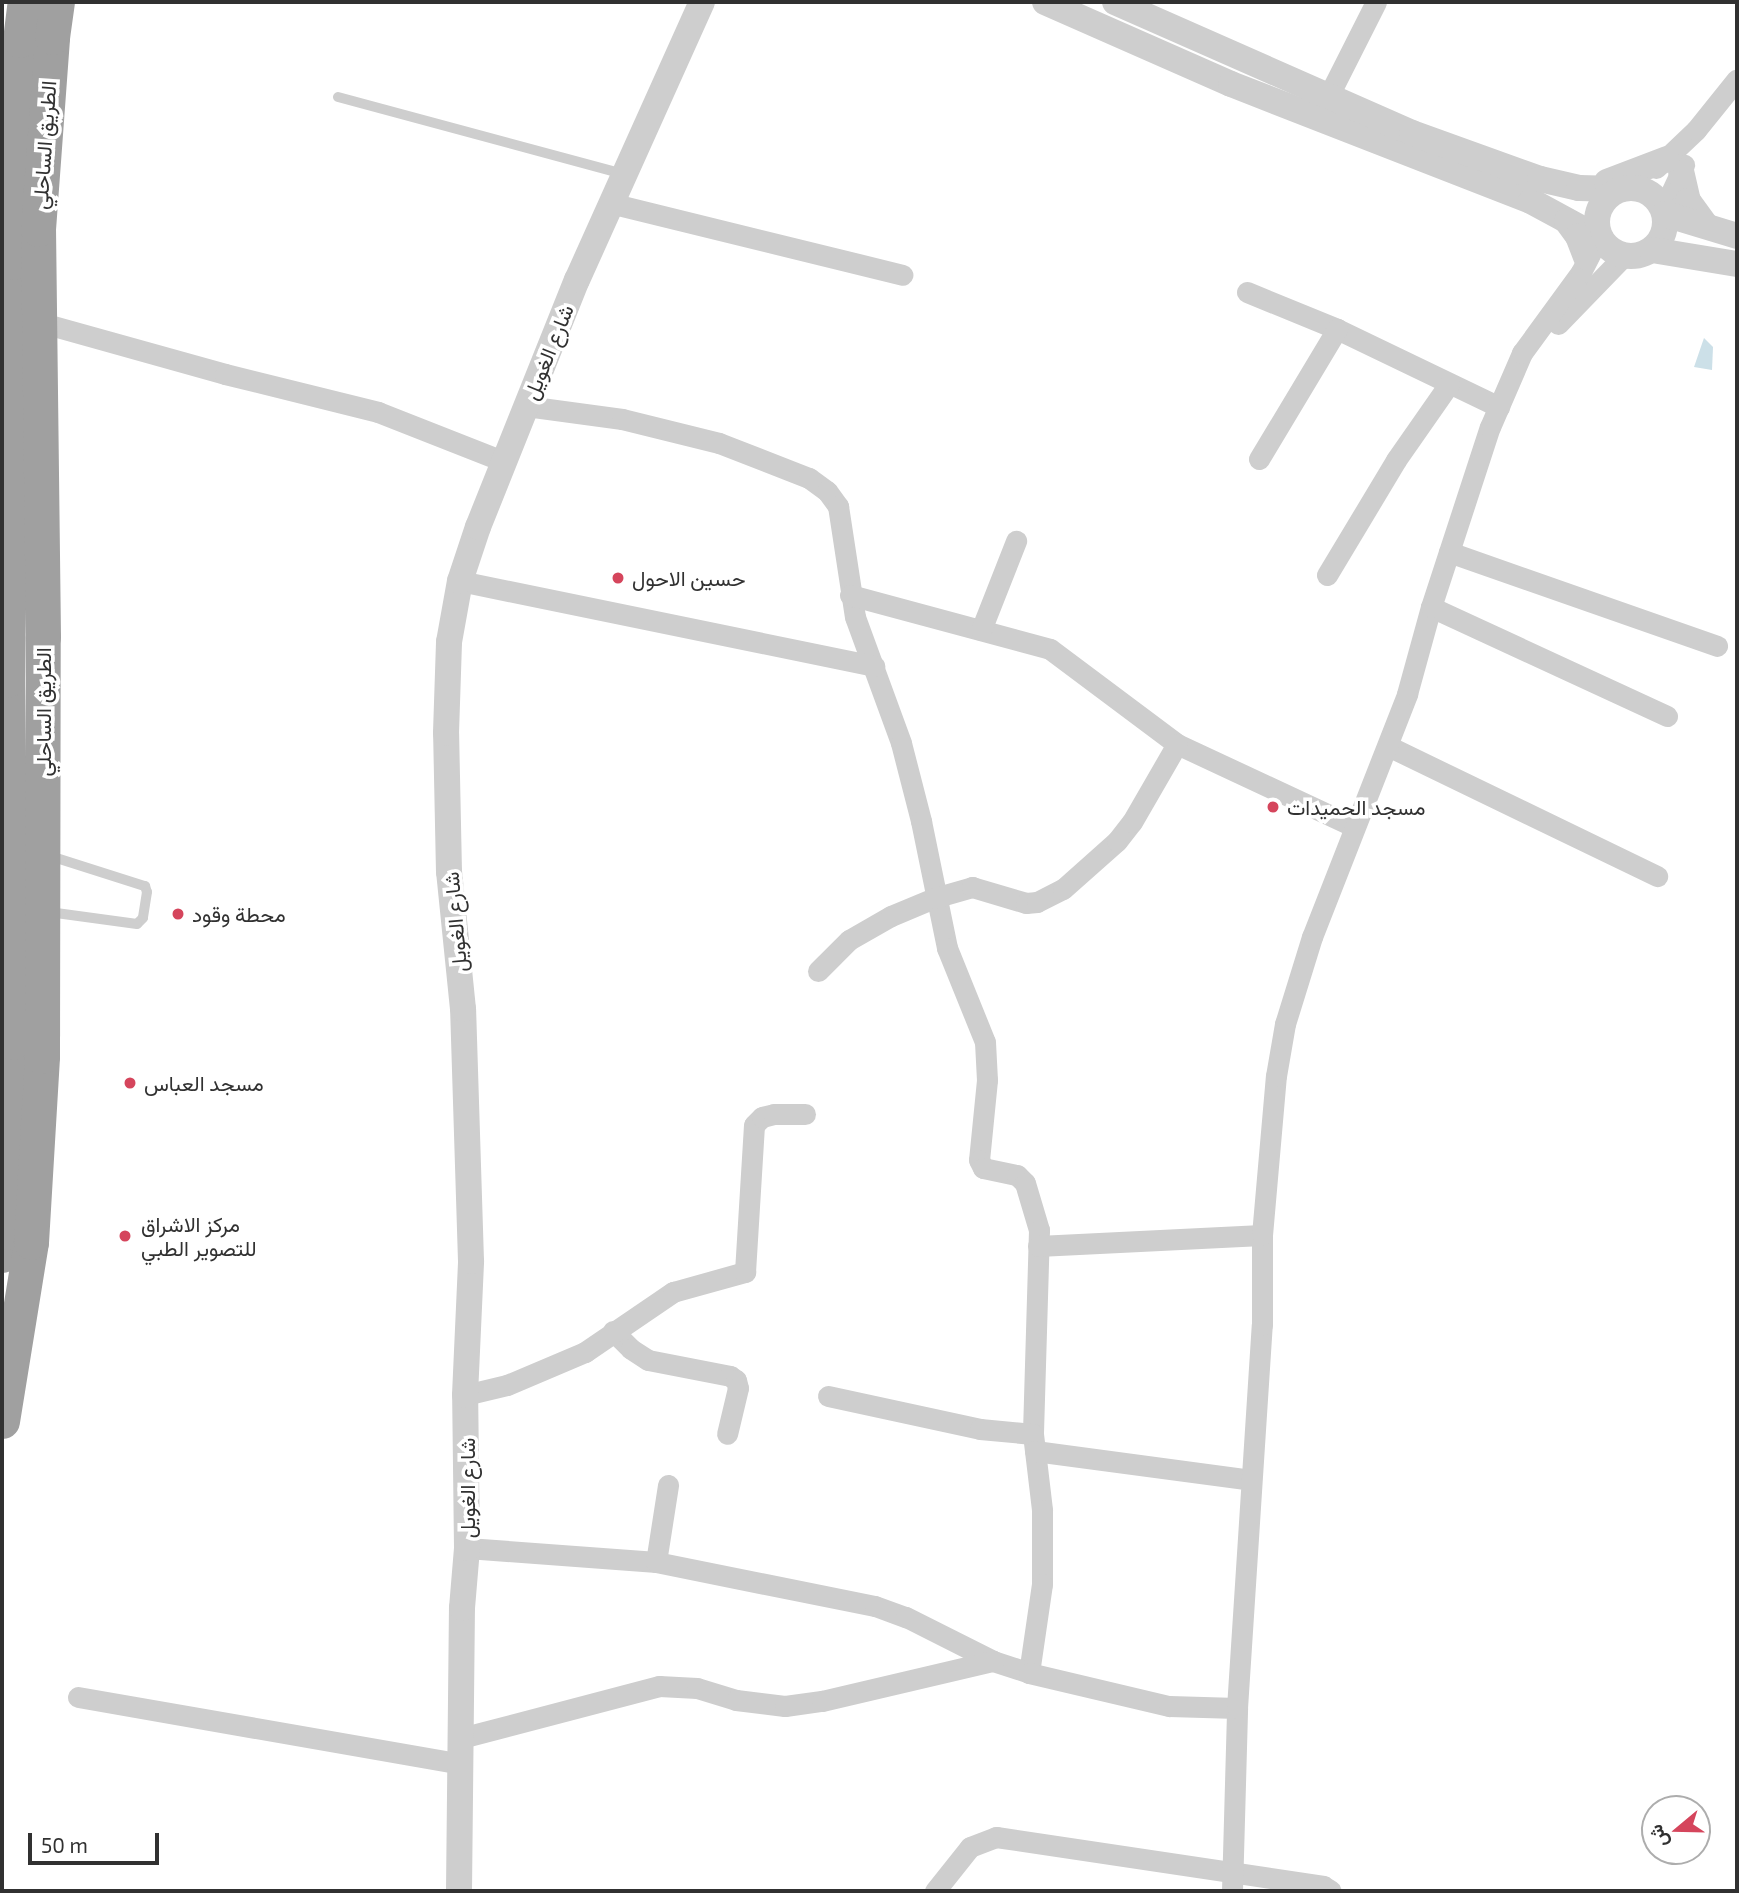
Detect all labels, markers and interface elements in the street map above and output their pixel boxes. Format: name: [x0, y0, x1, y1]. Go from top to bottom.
street label: الطريق الساحلي: [27, 80, 61, 210]
street label: شارع الغويل: [517, 301, 579, 403]
place label: حسين الاحول: [632, 565, 746, 591]
marker: حسين الاحول: [610, 570, 626, 586]
street label: الطريق الساحلي: [30, 647, 56, 777]
place label: مسجد الحميدات: [1287, 794, 1425, 820]
marker: مسجد الحميدات: [1265, 799, 1281, 815]
street label: شارع الغويل: [438, 871, 472, 973]
place label: محطة وقود: [192, 901, 286, 927]
marker: محطة وقود: [170, 906, 186, 922]
place label: مسجد العباس: [144, 1070, 264, 1096]
marker: مسجد العباس: [122, 1075, 138, 1091]
place label: مركز الاشراق للتصوير الطبي: [141, 1211, 257, 1261]
marker: مركز الاشراق للتصوير الطبي: [115, 1226, 135, 1246]
street label: شارع الغويل: [454, 1438, 480, 1538]
north arrow: [1641, 1795, 1711, 1865]
scale bar: [32, 1820, 163, 1864]
text: ش: [1643, 1822, 1672, 1851]
text: 50 m: [41, 1832, 88, 1857]

